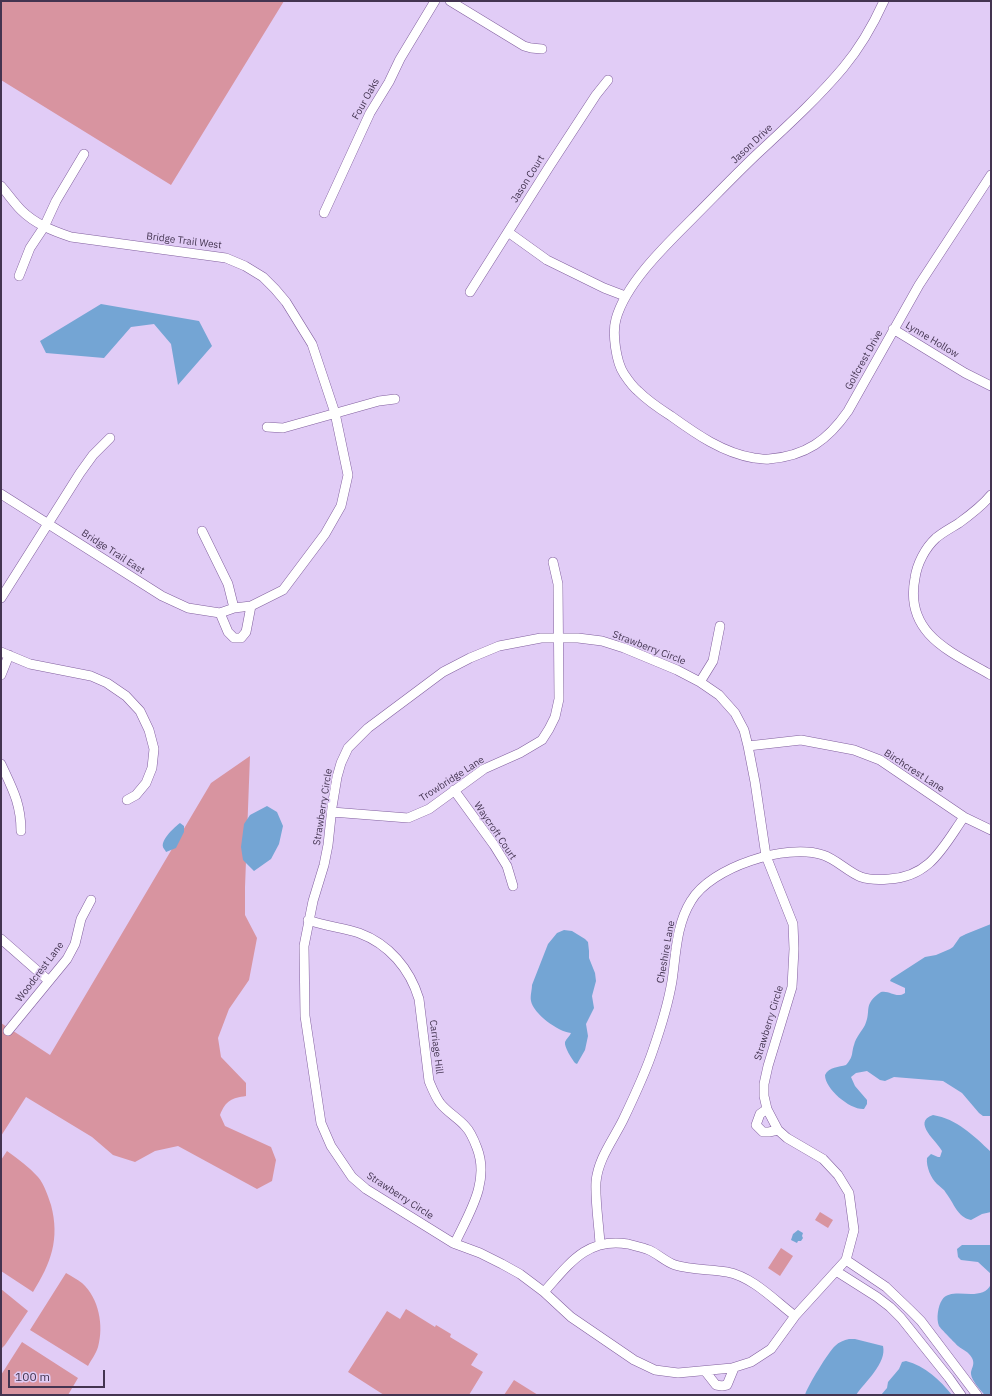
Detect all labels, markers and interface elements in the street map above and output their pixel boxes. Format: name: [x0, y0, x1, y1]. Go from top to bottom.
street label: Four Oaks: [350, 76, 382, 122]
street label: Jason Drive: [729, 122, 775, 166]
street label: Jason Court: [509, 153, 547, 205]
street label: Bridge Trail West: [146, 230, 222, 252]
street label: Lynne Hollow: [903, 319, 961, 361]
street label: Golfcrest Drive: [843, 328, 885, 392]
street label: Bridge Trail East: [79, 527, 147, 577]
street label: Strawberry Circle: [611, 628, 687, 668]
street label: Birchcrest Lane: [882, 747, 946, 795]
street label: Trowbridge Lane: [418, 754, 486, 804]
street label: Strawberry Circle: [311, 768, 335, 846]
street label: Waycroft Court: [471, 800, 519, 862]
street label: Cheshire Lane: [655, 920, 677, 984]
street label: Woodcrest Lane: [14, 940, 66, 1004]
street label: Strawberry Circle: [752, 984, 786, 1062]
street label: Carriage Hill: [427, 1019, 445, 1075]
street label: Strawberry Circle: [364, 1170, 436, 1222]
scale bar: [10, 1362, 107, 1388]
text: 100 m: [15, 1369, 50, 1384]

